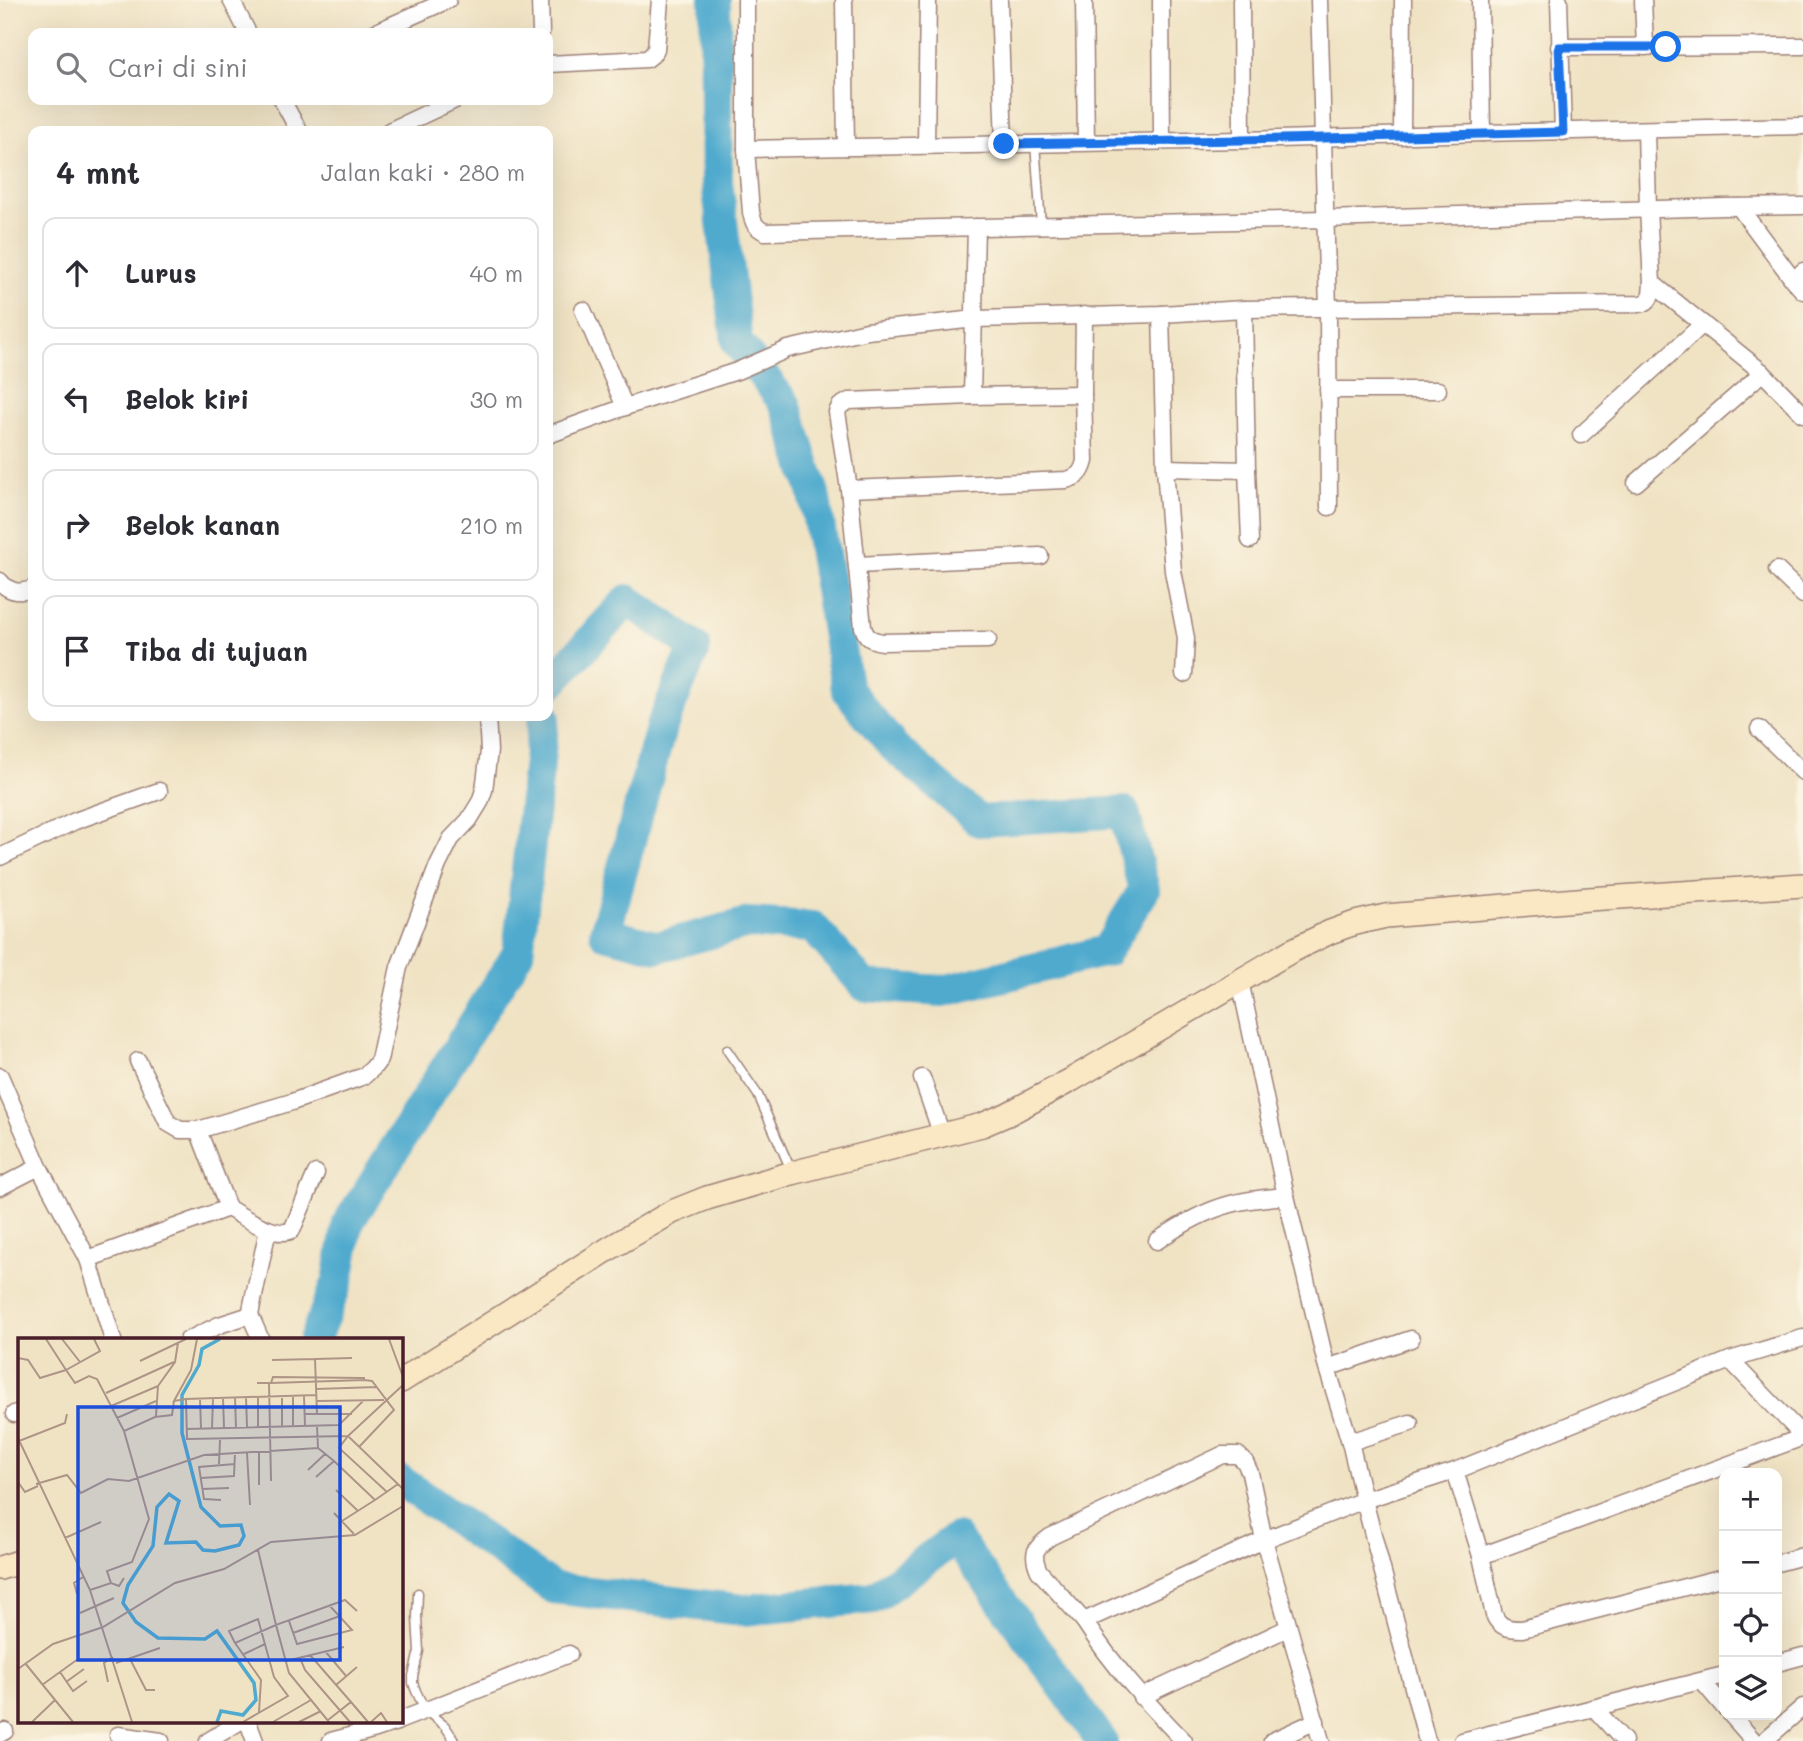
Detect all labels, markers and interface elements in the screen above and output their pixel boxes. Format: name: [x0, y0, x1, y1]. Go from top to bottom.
search box: [28, 28, 553, 105]
route start: [1650, 31, 1681, 62]
icon: search: [52, 48, 90, 86]
text: Cari di sini: [108, 50, 248, 84]
route end: [988, 128, 1019, 159]
text: 4 mnt: [56, 152, 140, 192]
text: Jalan kaki · 280 m: [321, 157, 525, 187]
icon: ahead: [58, 254, 96, 292]
text: Lurus: [125, 256, 197, 290]
text: 40 m: [470, 258, 523, 288]
icon: left: [58, 380, 96, 418]
text: Belok kiri: [125, 382, 249, 416]
text: 30 m: [470, 384, 523, 414]
icon: right: [58, 506, 96, 544]
text: Belok kanan: [125, 508, 280, 542]
text: 210 m: [460, 510, 523, 540]
icon: arrive: [58, 632, 96, 670]
text: Tiba di tujuan: [125, 634, 308, 668]
inset map: [18, 1338, 402, 1724]
map controls: [1719, 1468, 1782, 1720]
button: +: [1719, 1468, 1782, 1531]
button: −: [1719, 1531, 1782, 1594]
button: locate: [1719, 1594, 1782, 1657]
button: layers: [1719, 1657, 1782, 1720]

